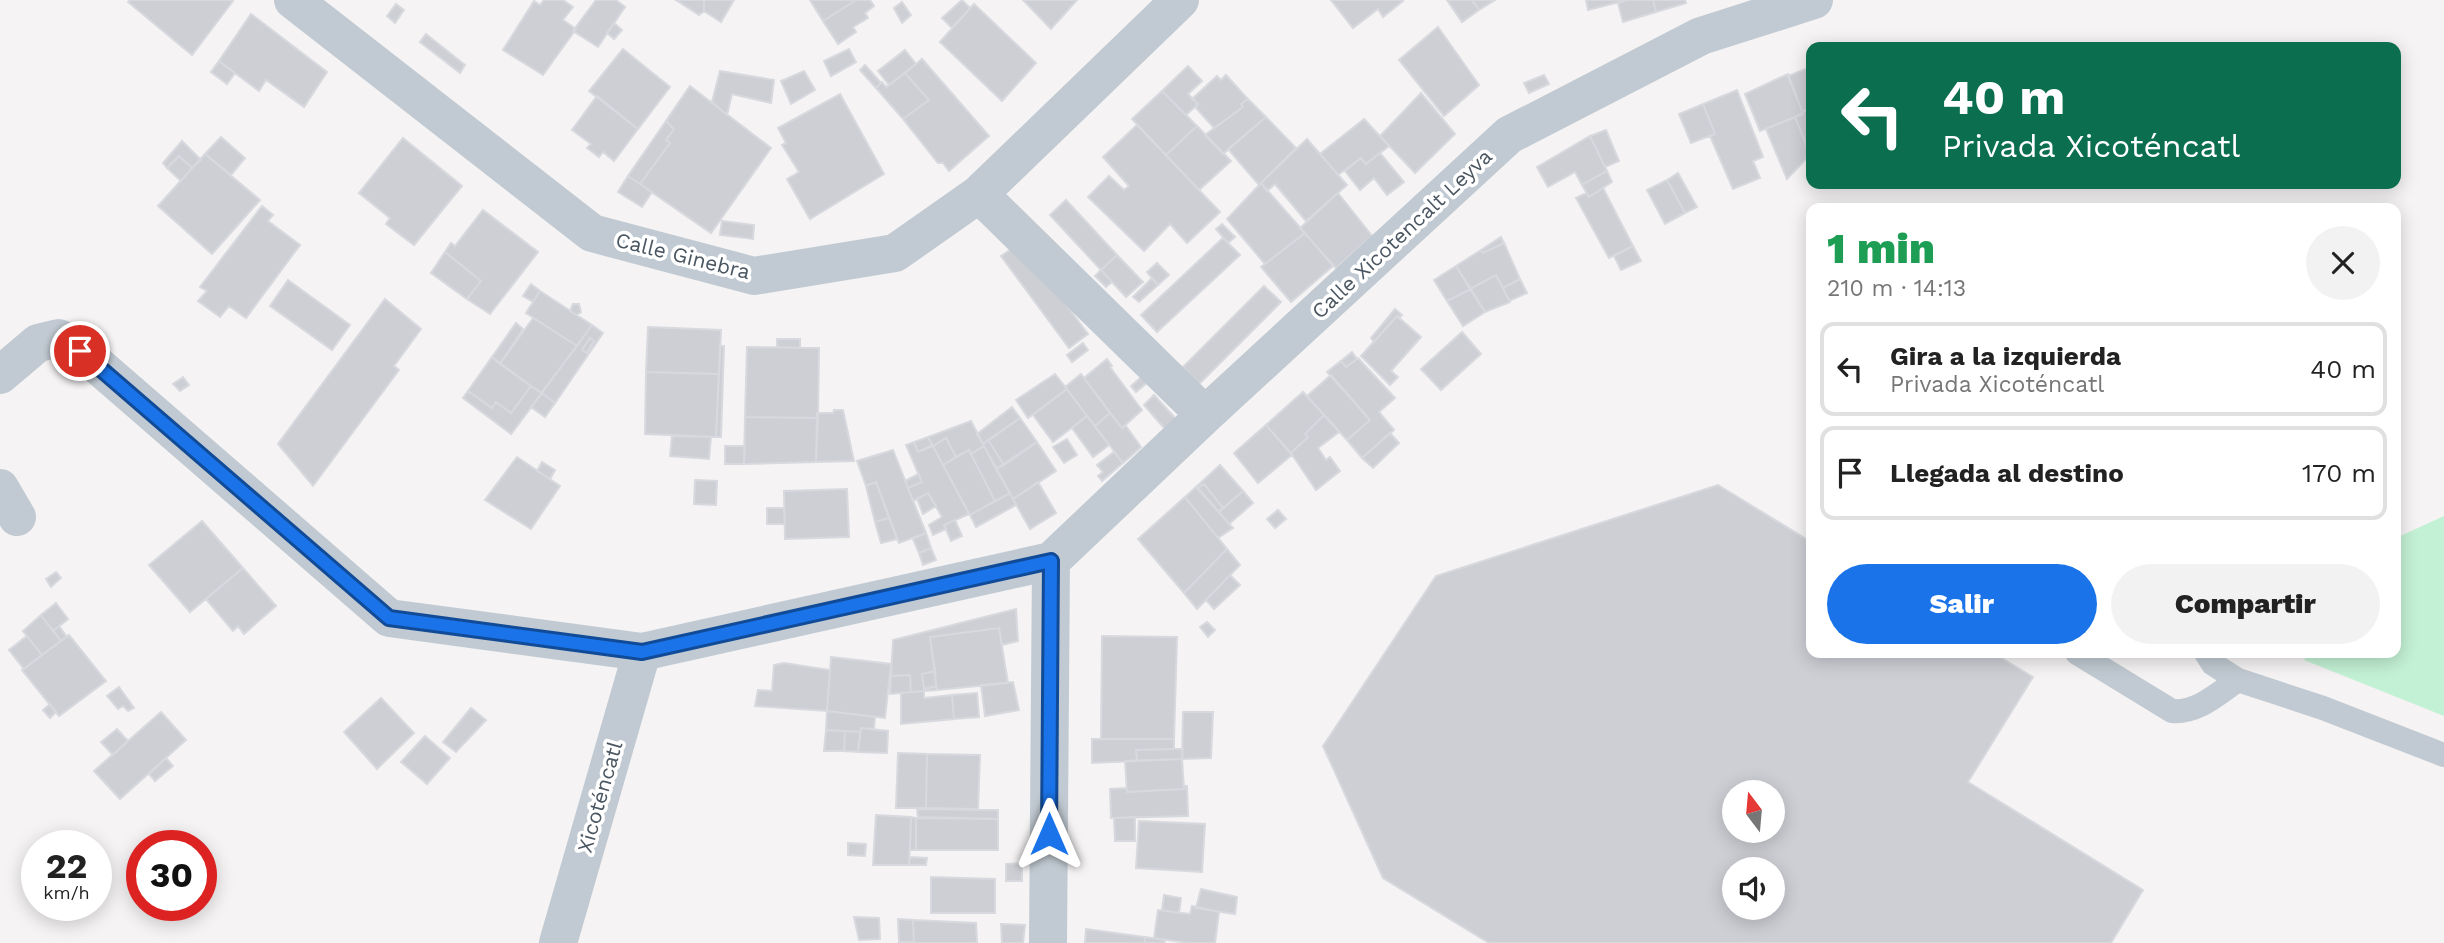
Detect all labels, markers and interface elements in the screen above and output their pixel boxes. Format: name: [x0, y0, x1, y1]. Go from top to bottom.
text: 40 m: [1942, 68, 2065, 126]
icon: left: [1827, 70, 1918, 161]
text: Privada Xicoténcatl: [1942, 127, 2240, 165]
street label: Calle Xicotencalt Leyva: [1306, 143, 1497, 324]
text: 1 min: [1827, 224, 1935, 273]
button: close: [2306, 226, 2380, 300]
street label: Calle Ginebra: [613, 227, 753, 284]
text: 210 m · 14:13: [1827, 275, 1966, 302]
pin: [50, 321, 110, 381]
icon: arrive: [61, 332, 99, 370]
text: Gira a la izquierda: [1890, 341, 2121, 371]
icon: left: [1831, 350, 1869, 388]
text: 40 m: [2310, 354, 2376, 384]
text: Privada Xicoténcatl: [1890, 371, 2104, 398]
icon: arrive: [1831, 454, 1869, 492]
text: Llegada al destino: [1890, 458, 2124, 488]
text: 170 m: [2302, 458, 2376, 488]
button: Salir: [1827, 564, 2097, 644]
button: Compartir: [2111, 564, 2380, 644]
street label: Xicoténcatl: [572, 738, 628, 855]
north arrow: [1722, 780, 1785, 844]
map controls: [1722, 780, 1785, 920]
position arrow: [1012, 797, 1086, 871]
speed limit sign: 30: [126, 830, 217, 921]
text: 22: [46, 845, 87, 887]
button: sound: [1722, 857, 1785, 920]
text: km/h: [43, 882, 90, 903]

